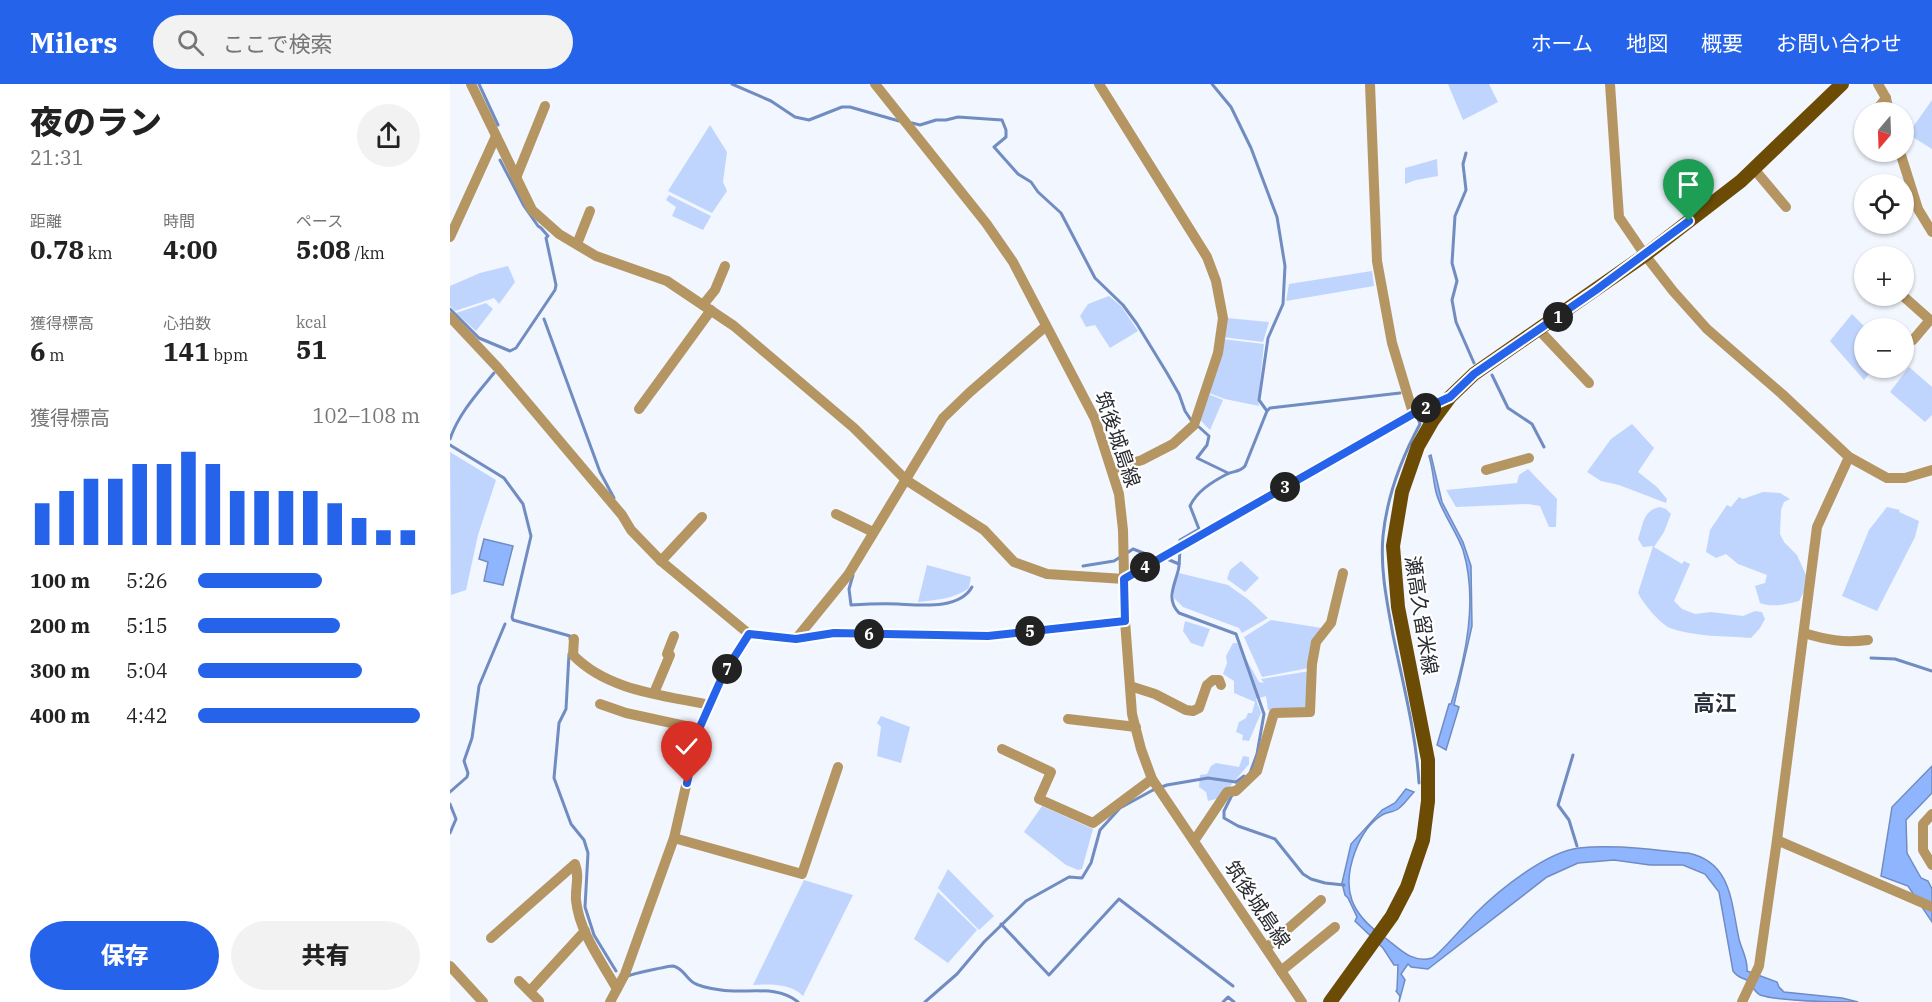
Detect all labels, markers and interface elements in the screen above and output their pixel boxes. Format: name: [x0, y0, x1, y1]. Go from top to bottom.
search box: [153, 15, 573, 69]
text: Milers: [30, 24, 117, 61]
icon: search: [174, 26, 207, 59]
text: ここで検索: [222, 29, 333, 58]
text: ホーム: [1531, 29, 1593, 57]
text: 地図: [1626, 29, 1668, 57]
text: 概要: [1701, 29, 1743, 57]
text: お問い合わせ: [1776, 29, 1902, 57]
text: 夜のラン: [30, 100, 162, 143]
north arrow: [1854, 102, 1914, 162]
map controls: [1854, 102, 1914, 378]
button: share: [357, 104, 420, 167]
text: 21:31: [30, 144, 84, 171]
pin: [1663, 159, 1714, 221]
icon: arrive: [1672, 168, 1705, 201]
button: locate: [1854, 174, 1914, 234]
text: 距離: [30, 211, 62, 231]
text: 時間: [163, 211, 195, 231]
text: ペース: [296, 211, 343, 231]
text: 0.78: [30, 232, 84, 266]
text: 4:00: [163, 232, 218, 266]
text: 5:08: [296, 232, 351, 266]
text: km: [84, 243, 112, 263]
text: /km: [351, 243, 385, 263]
button: +: [1854, 246, 1914, 306]
pin: 1: [1543, 302, 1573, 332]
text: 1: [1553, 307, 1563, 327]
text: kcal: [296, 312, 327, 332]
text: 獲得標高: [30, 313, 94, 333]
text: 心拍数: [163, 313, 211, 333]
button: −: [1854, 318, 1914, 378]
text: 51: [296, 332, 327, 366]
text: 6: [30, 334, 46, 368]
text: 141: [163, 334, 210, 368]
text: m: [46, 345, 65, 365]
text: bpm: [210, 345, 248, 365]
street label: 筑後城島線: [1089, 387, 1147, 491]
pin: 2: [1411, 393, 1441, 423]
text: 2: [1421, 398, 1431, 418]
text: 102–108 m: [313, 402, 420, 429]
text: 獲得標高: [30, 404, 110, 431]
pin: 3: [1270, 472, 1300, 502]
text: 3: [1280, 477, 1290, 497]
pin: 4: [1130, 552, 1160, 582]
street label: 瀬高久留米線: [1399, 554, 1445, 676]
text: 4: [1140, 557, 1150, 577]
text: 100 m: [30, 567, 90, 594]
text: 5:26: [126, 567, 168, 594]
text: 200 m: [30, 612, 90, 639]
text: 5:15: [126, 612, 168, 639]
pin: 5: [1015, 616, 1045, 646]
pin: 6: [854, 619, 884, 649]
text: 5: [1025, 621, 1035, 641]
text: 6: [864, 624, 874, 644]
pin: 7: [712, 654, 742, 684]
text: 300 m: [30, 657, 90, 684]
text: 5:04: [126, 657, 168, 684]
text: 7: [722, 659, 732, 679]
district label: 高江: [1693, 688, 1737, 717]
text: 400 m: [30, 702, 90, 729]
text: 4:42: [126, 702, 168, 729]
pin: [661, 721, 712, 783]
icon: check: [670, 730, 703, 763]
street label: 筑後城島線: [1219, 855, 1297, 953]
button: 保存: [30, 921, 219, 990]
button: 共有: [231, 921, 420, 990]

